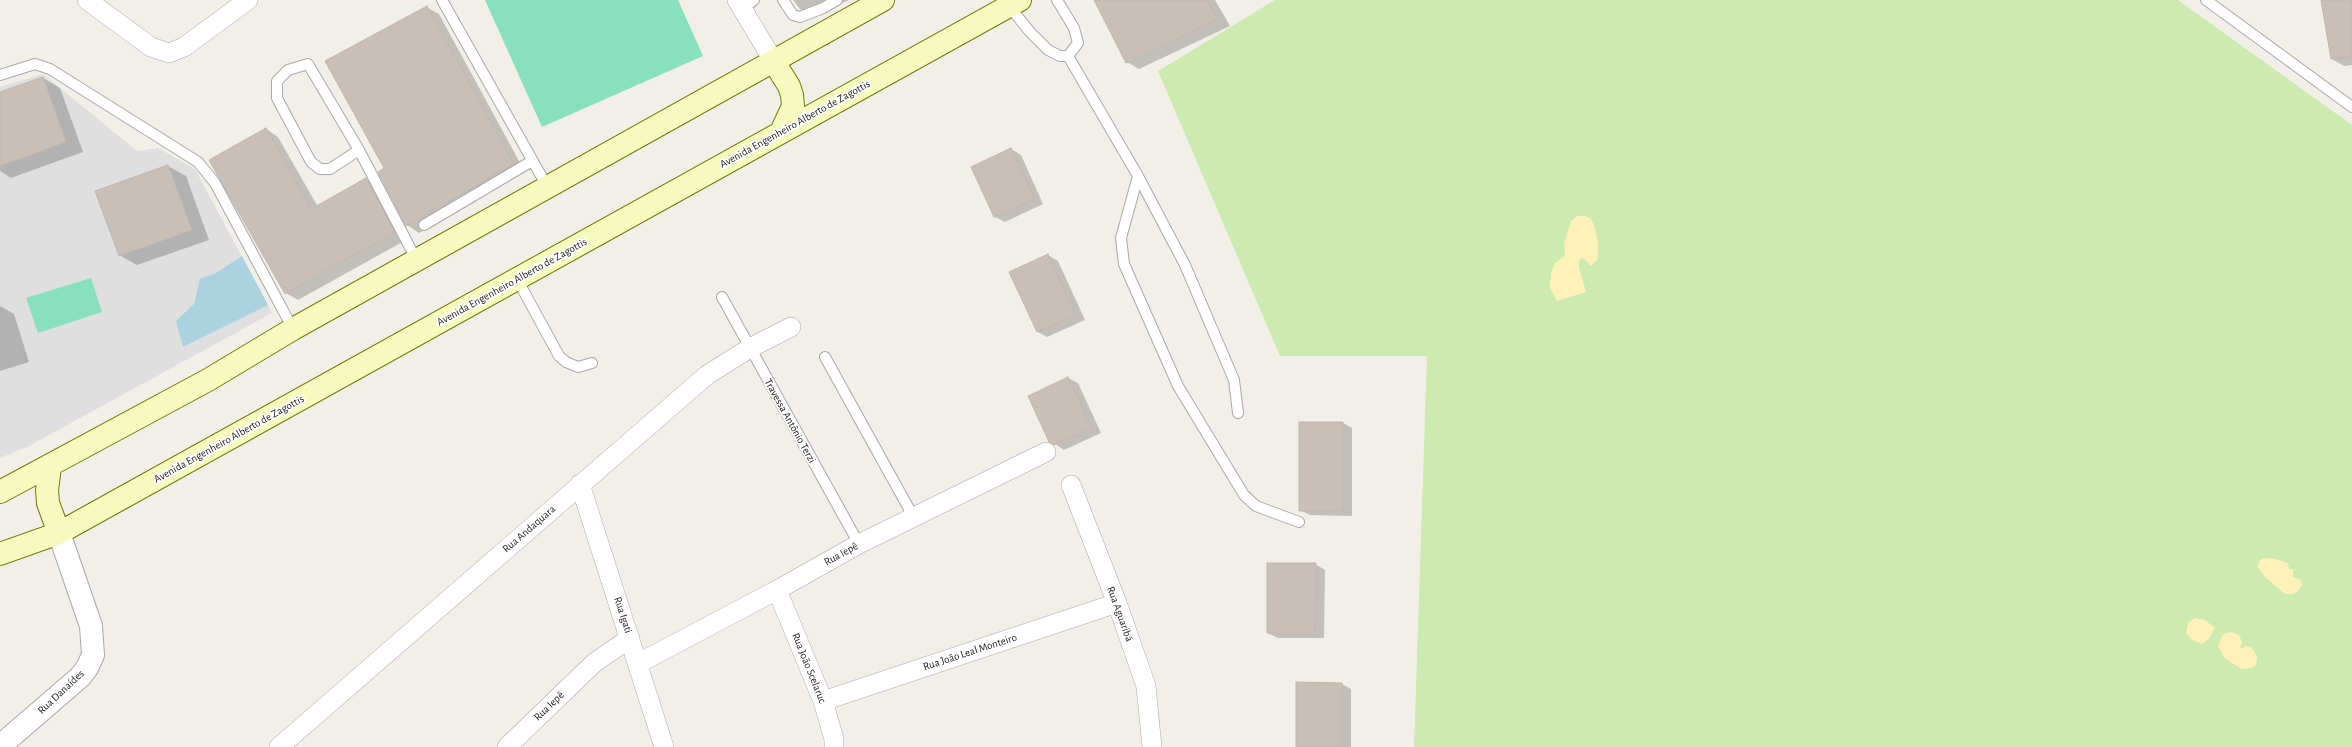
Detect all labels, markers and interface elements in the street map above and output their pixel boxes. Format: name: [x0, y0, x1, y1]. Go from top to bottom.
street label: Avenida Engenheiro Alberto de Zagottis: [718, 77, 872, 171]
street label: Avenida Engenheiro Alberto de Zagottis: [435, 235, 589, 329]
street label: Travessa Antônio Terzi: [761, 377, 819, 465]
street label: Avenida Engenheiro Alberto de Zagottis: [152, 392, 306, 486]
street label: Rua Andaquara: [500, 502, 558, 556]
street label: Rua Iepê: [822, 539, 860, 569]
street label: Rua Aguaribá: [1104, 585, 1136, 643]
street label: Rua Igati: [611, 595, 635, 635]
street label: Rua João Scelaruc: [789, 631, 829, 705]
street label: Rua João Leal Monteiro: [921, 631, 1019, 673]
street label: Rua Danaídes: [35, 667, 87, 717]
street label: Rua Iepê: [531, 688, 567, 724]

